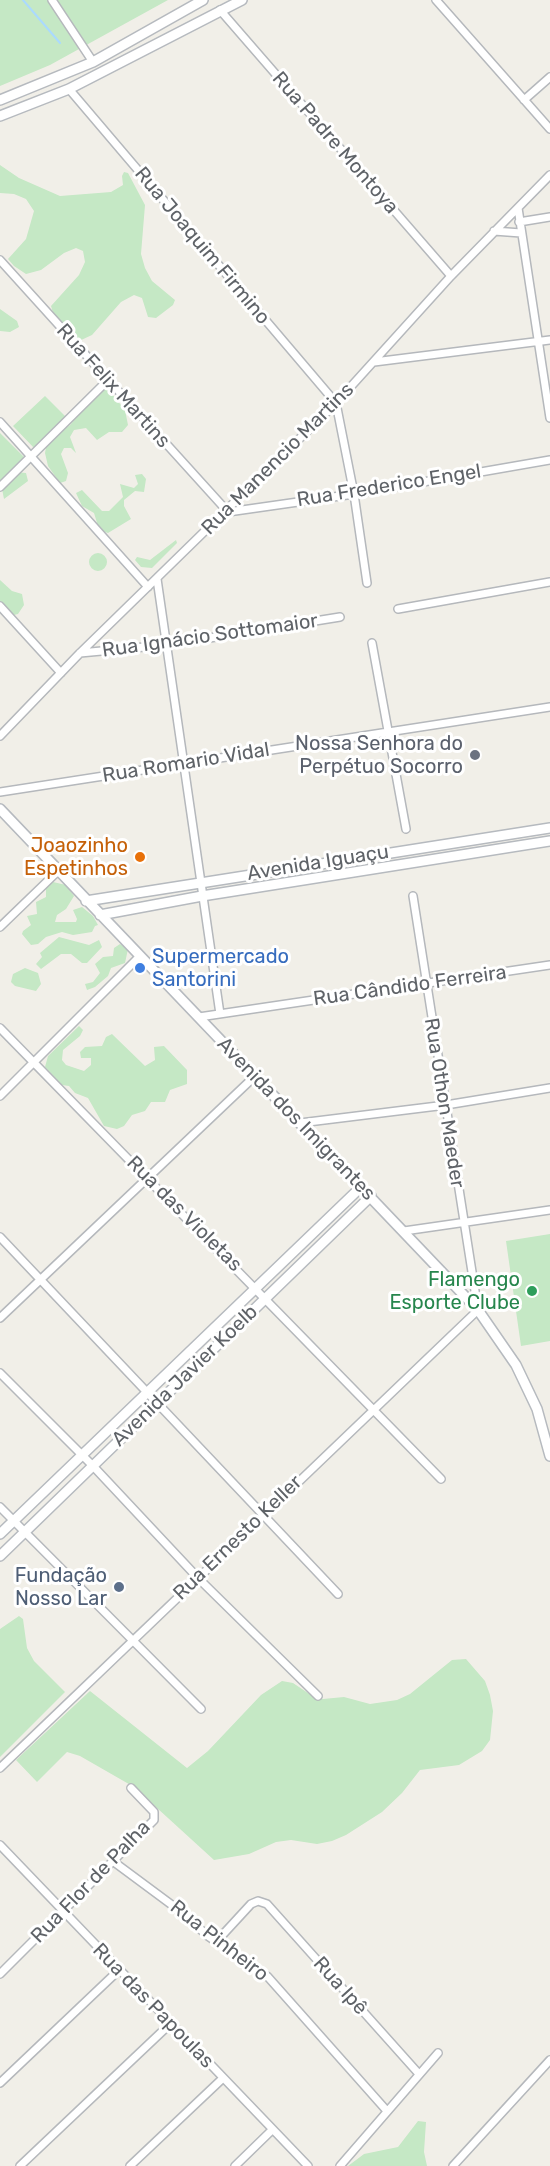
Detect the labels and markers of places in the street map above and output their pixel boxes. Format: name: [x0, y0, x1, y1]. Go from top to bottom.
place label: Nossa Senhora do Perpétuo Socorro: [295, 732, 463, 779]
marker: Nossa Senhora do Perpétuo Socorro: [468, 748, 482, 762]
place label: Joaozinho Espetinhos: [24, 834, 128, 881]
marker: Joaozinho Espetinhos: [133, 850, 147, 864]
place label: Supermercado Santorini: [152, 945, 289, 992]
marker: Supermercado Santorini: [133, 961, 147, 975]
place label: Flamengo Esporte Clube: [389, 1268, 520, 1315]
marker: Flamengo Esporte Clube: [525, 1284, 539, 1298]
place label: Fundação Nosso Lar: [15, 1564, 107, 1611]
marker: Fundação Nosso Lar: [112, 1580, 126, 1594]

